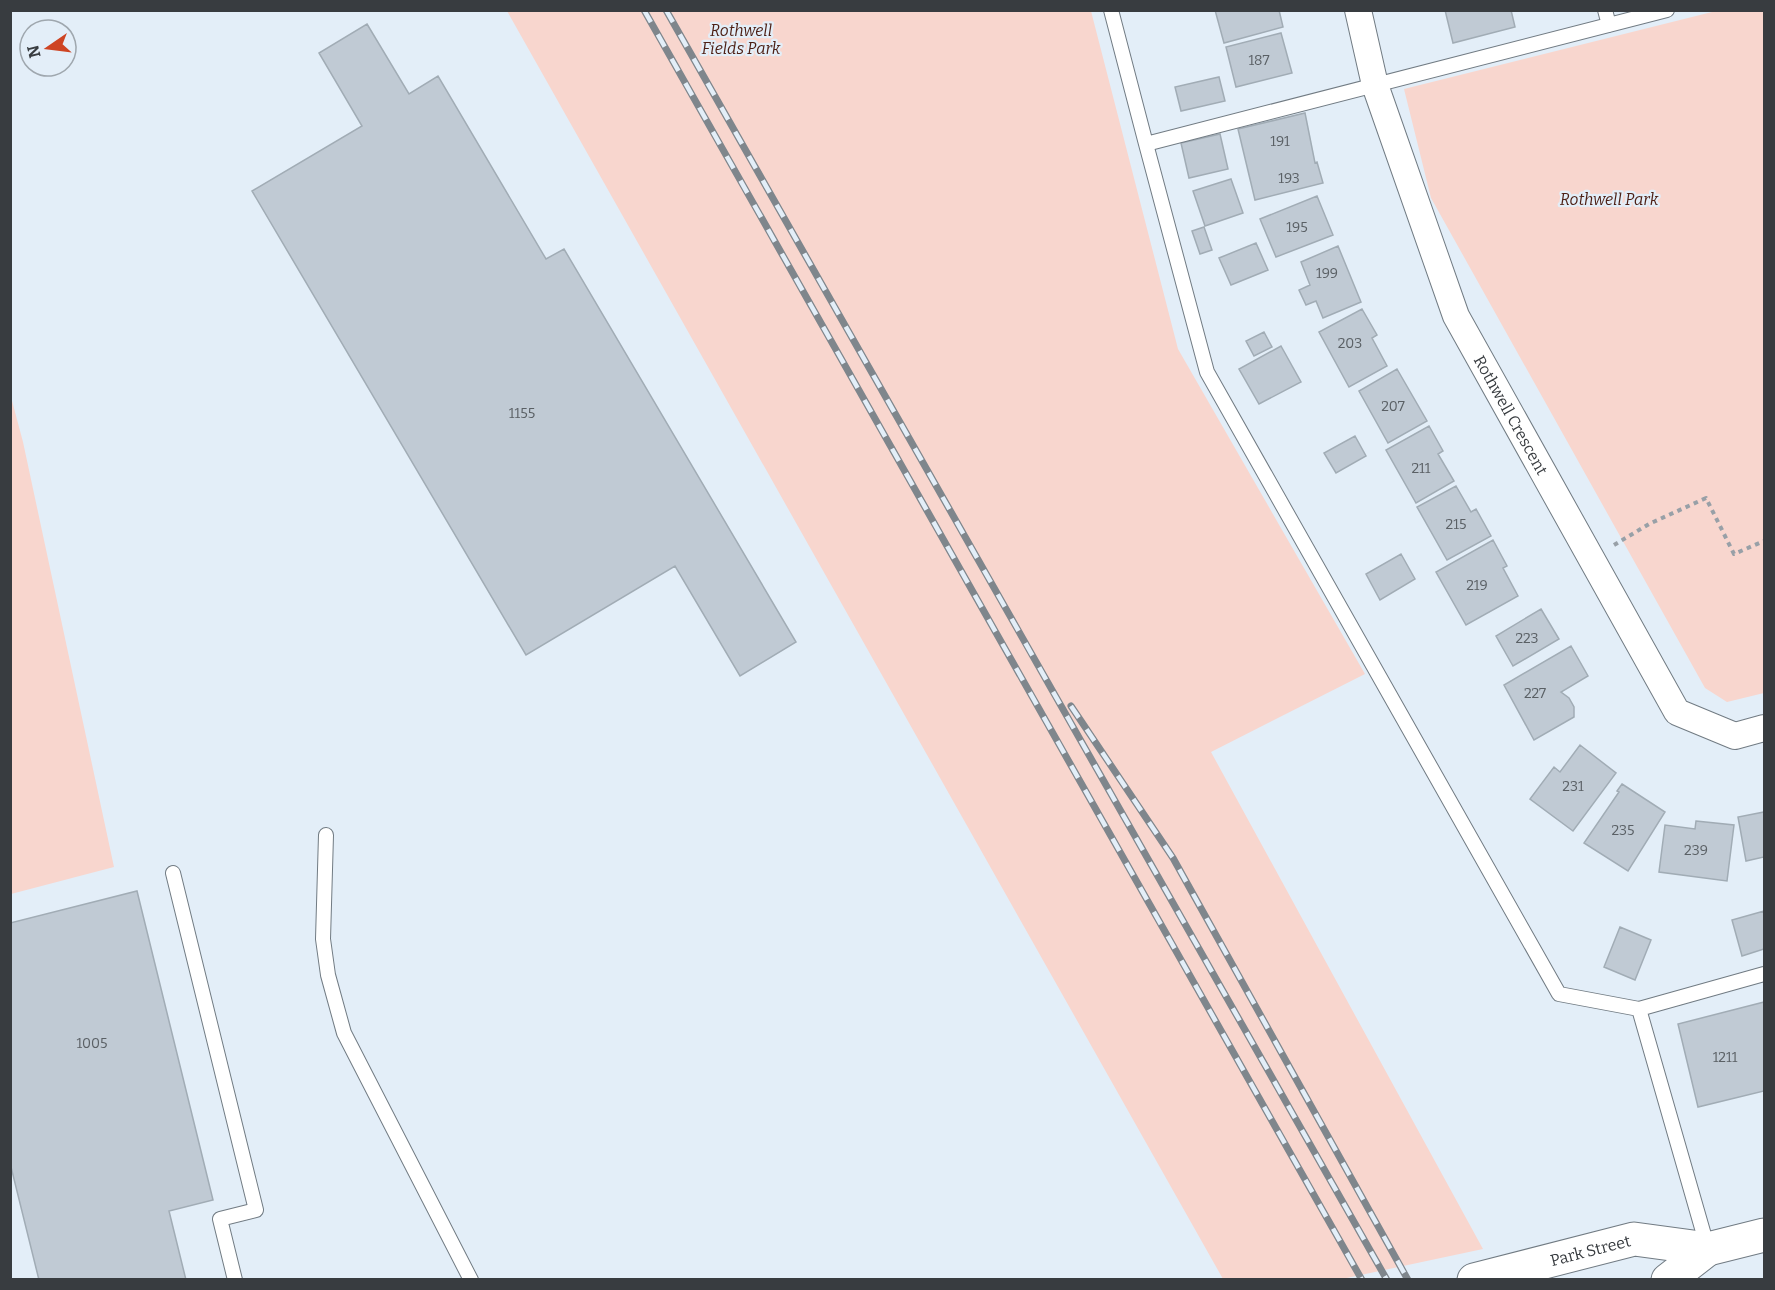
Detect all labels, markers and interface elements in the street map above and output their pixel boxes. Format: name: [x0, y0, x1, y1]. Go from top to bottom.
north arrow: [18, 18, 78, 78]
park label: Rothwell Fields Park: [701, 21, 781, 58]
text: N: [23, 43, 45, 60]
house number: 187: [1248, 52, 1270, 69]
house number: 191: [1270, 133, 1290, 150]
house number: 193: [1278, 170, 1300, 187]
park label: Rothwell Park: [1560, 190, 1659, 209]
house number: 195: [1286, 219, 1308, 236]
house number: 199: [1316, 265, 1338, 282]
house number: 203: [1338, 335, 1362, 352]
street label: Rothwell Crescent: [1470, 352, 1552, 478]
house number: 207: [1381, 398, 1405, 415]
house number: 1155: [509, 405, 535, 422]
house number: 211: [1412, 460, 1431, 477]
house number: 215: [1446, 516, 1466, 533]
house number: 219: [1466, 577, 1488, 594]
house number: 223: [1515, 630, 1539, 647]
house number: 227: [1524, 685, 1546, 702]
house number: 231: [1562, 778, 1584, 795]
house number: 235: [1611, 822, 1635, 839]
house number: 239: [1684, 842, 1708, 859]
house number: 1005: [76, 1035, 108, 1052]
house number: 1211: [1713, 1049, 1738, 1066]
street label: Park Street: [1548, 1231, 1633, 1270]

